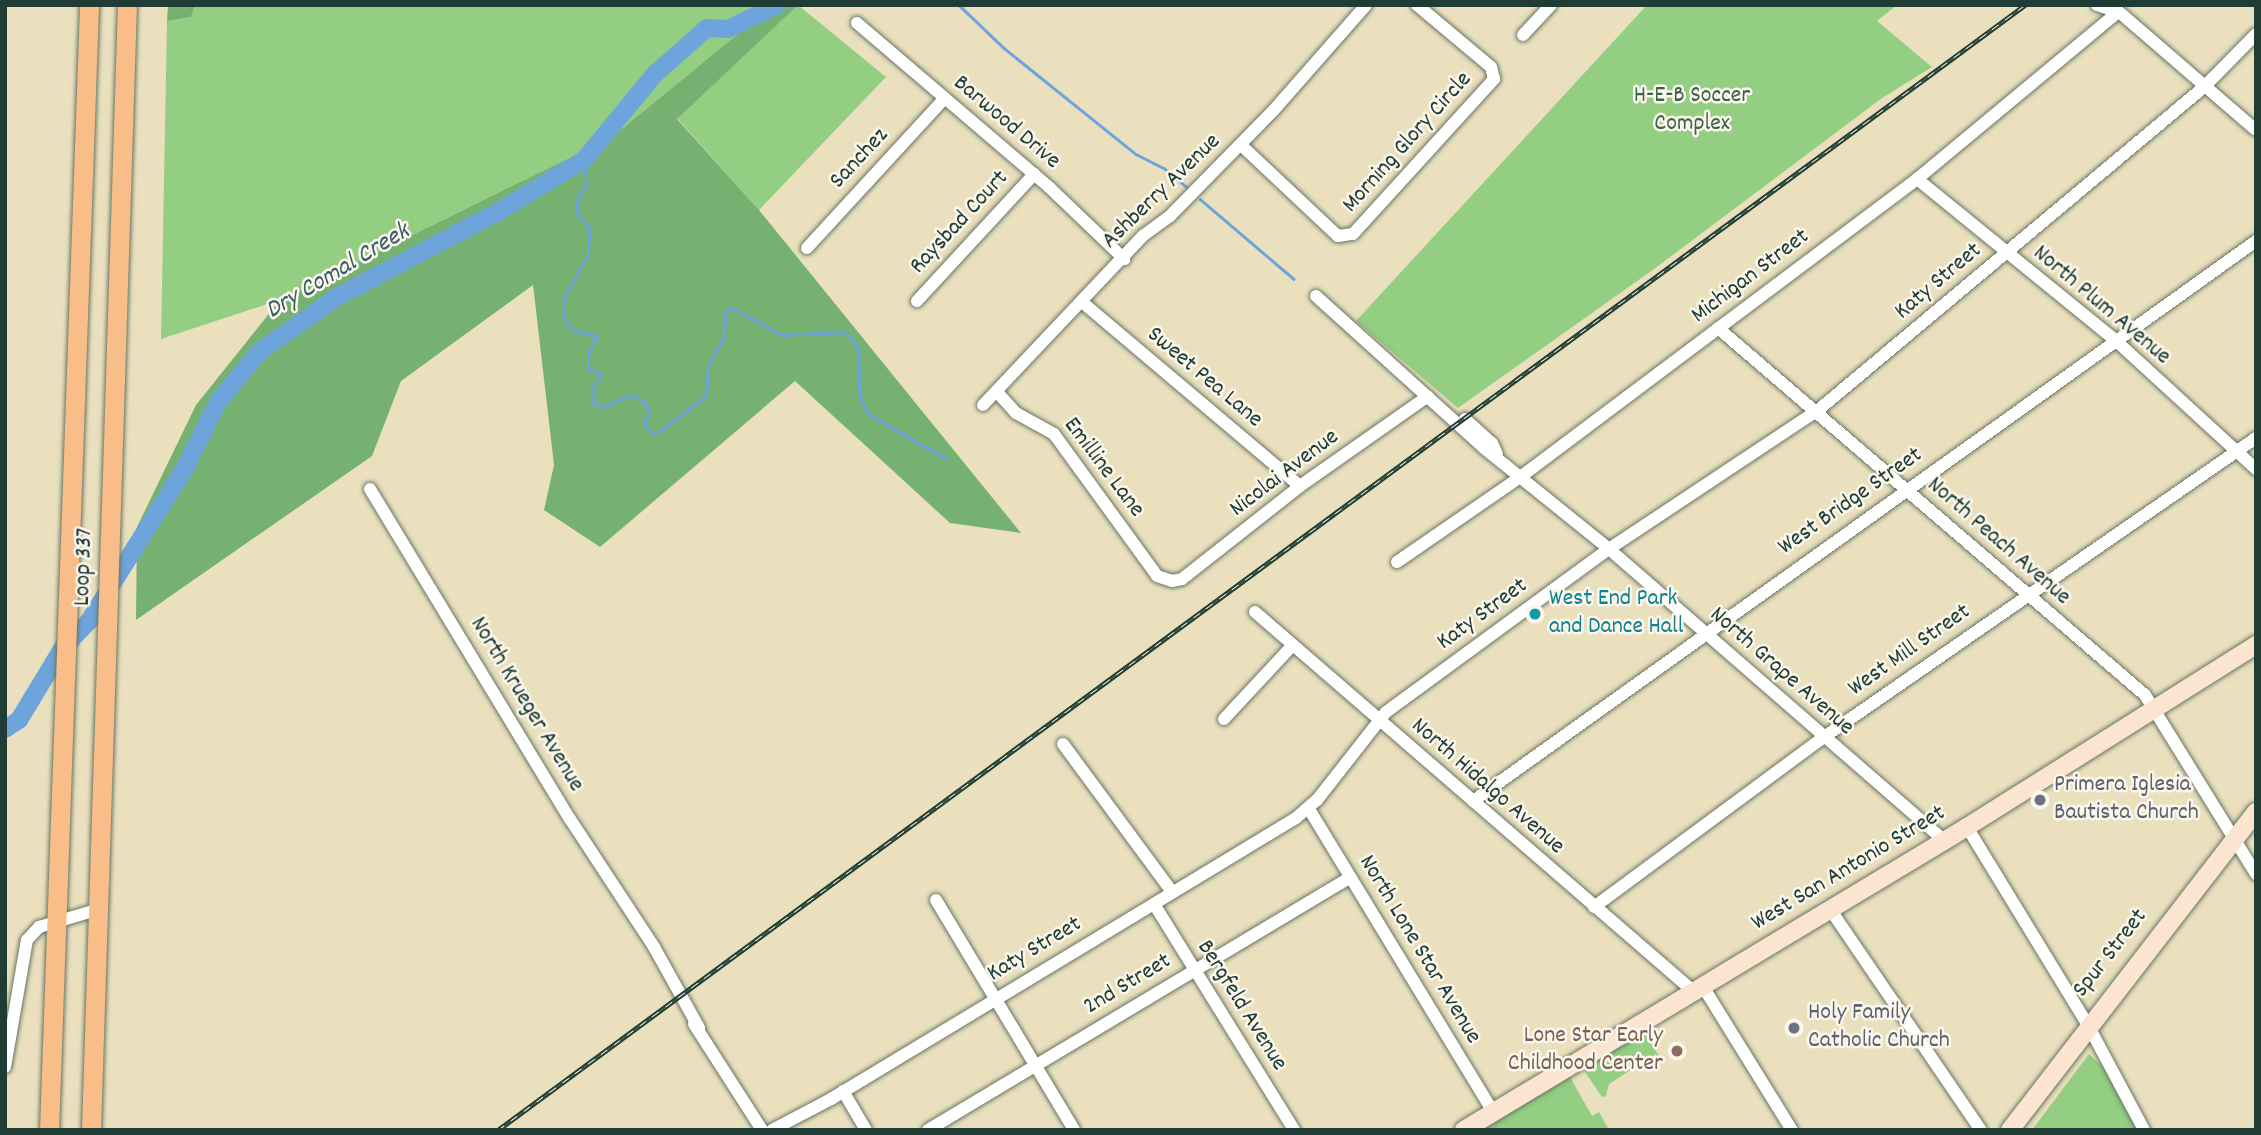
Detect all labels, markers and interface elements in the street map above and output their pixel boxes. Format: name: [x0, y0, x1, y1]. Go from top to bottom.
street label: Morning Glory Circle: [1337, 67, 1479, 219]
street label: Barwood Drive: [946, 70, 1066, 176]
park label: H-E-B Soccer Complex: [1634, 83, 1750, 139]
street label: Sanchez: [824, 122, 896, 196]
street label: Ashberry Avenue: [1097, 128, 1227, 256]
street label: Raysbad Court: [905, 165, 1015, 281]
water label: Dry Comal Creek: [260, 217, 416, 327]
street label: Michigan Street: [1686, 223, 1816, 331]
street label: Katy Street: [1890, 237, 1988, 327]
street label: North Plum Avenue: [2026, 240, 2176, 372]
street label: Sweet Pea Lane: [1140, 321, 1268, 435]
street label: Emilline Lane: [1056, 412, 1150, 524]
street label: Nicolai Avenue: [1225, 424, 1345, 524]
street label: West Bridge Street: [1773, 442, 1929, 562]
street label: North Peach Avenue: [1920, 472, 2076, 612]
street label: Loop 337: [69, 527, 101, 607]
street label: Katy Street: [1432, 573, 1534, 657]
place label: West End Park and Dance Hall: [1549, 586, 1683, 642]
street label: West Mill Street: [1843, 598, 1977, 704]
street label: North Grape Avenue: [1703, 601, 1859, 743]
marker: West End Park and Dance Hall: [1527, 606, 1543, 622]
street label: North Krueger Avenue: [462, 612, 590, 798]
street label: North Hidalgo Avenue: [1404, 712, 1570, 862]
place label: Primera Iglesia Bautista Church: [2054, 772, 2199, 828]
marker: Primera Iglesia Bautista Church: [2032, 792, 2048, 808]
street label: West San Antonio Street: [1747, 800, 1951, 938]
street label: North Lone Star Avenue: [1351, 850, 1487, 1050]
street label: Spur Street: [2067, 904, 2155, 1004]
street label: Katy Street: [983, 911, 1087, 989]
street label: Bergfeld Avenue: [1189, 935, 1293, 1077]
street label: 2nd Street: [1079, 948, 1177, 1022]
place label: Holy Family Catholic Church: [1808, 1000, 1950, 1056]
marker: Holy Family Catholic Church: [1786, 1020, 1802, 1036]
place label: Lone Star Early Childhood Center: [1508, 1023, 1663, 1079]
marker: Lone Star Early Childhood Center: [1669, 1043, 1685, 1059]

